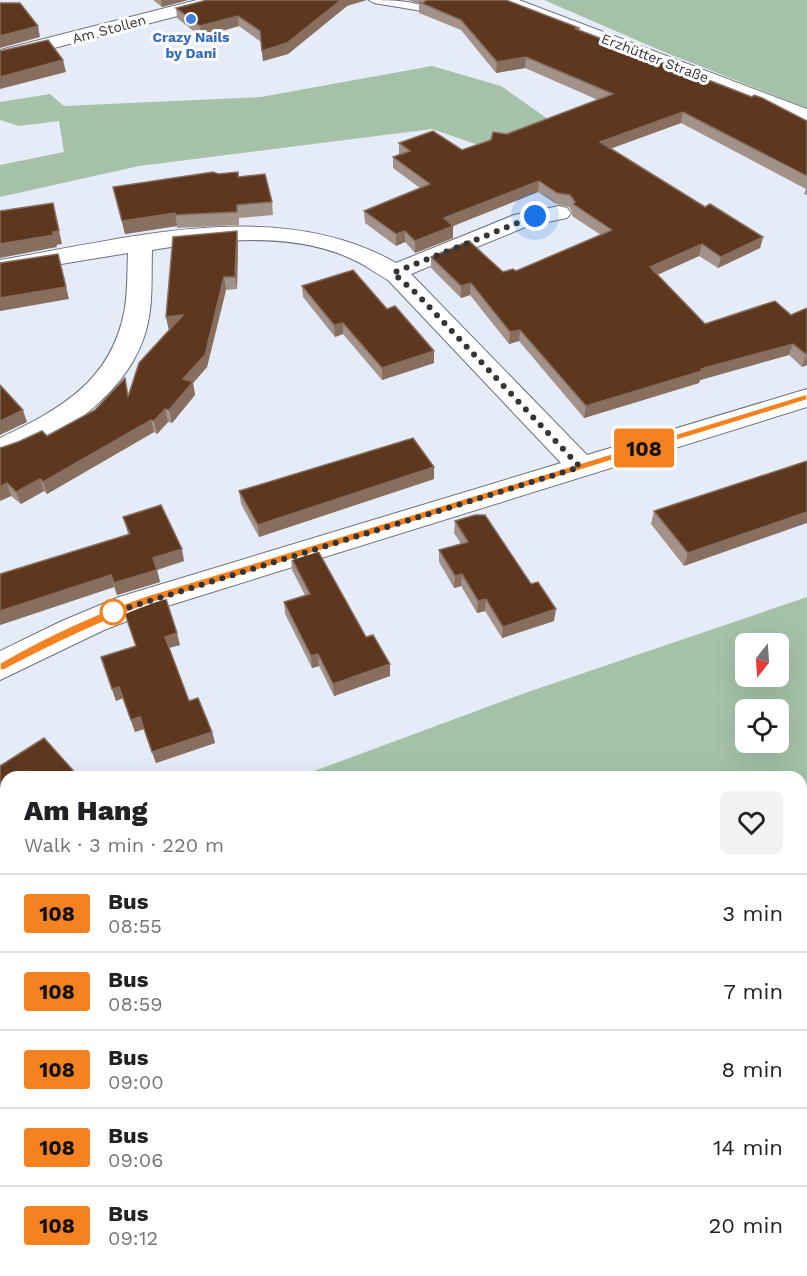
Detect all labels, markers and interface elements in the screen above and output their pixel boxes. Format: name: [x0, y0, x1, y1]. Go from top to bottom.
street label: Am Stollen: [70, 11, 148, 47]
marker: Crazy Nails by Dani: [184, 12, 198, 26]
place label: Crazy Nails by Dani: [153, 29, 230, 61]
street label: Erzhütter Straße: [599, 30, 711, 86]
your location: [520, 201, 550, 231]
line badge: 108: [610, 428, 678, 468]
text: 108: [626, 436, 662, 461]
unlabelled marker: [100, 599, 126, 625]
north arrow: [735, 633, 789, 687]
map controls: [735, 633, 789, 753]
button: locate: [735, 699, 789, 753]
button: heart: [720, 791, 783, 854]
text: Am Hang: [24, 794, 147, 827]
text: Walk · 3 min · 220 m: [24, 833, 224, 857]
text: Bus: [108, 889, 148, 914]
text: 108: [39, 901, 75, 926]
text: 3 min: [722, 901, 783, 926]
text: 08:55: [108, 914, 162, 938]
text: Bus: [108, 967, 148, 992]
text: 108: [39, 979, 75, 1004]
text: 7 min: [723, 979, 783, 1004]
text: 08:59: [108, 992, 163, 1016]
text: Bus: [108, 1045, 148, 1070]
text: 108: [39, 1057, 75, 1082]
text: 8 min: [722, 1057, 783, 1082]
text: 09:00: [108, 1070, 164, 1094]
text: Bus: [108, 1123, 148, 1148]
text: 108: [39, 1135, 75, 1160]
text: 14 min: [713, 1135, 783, 1160]
text: 09:06: [108, 1148, 163, 1172]
text: Bus: [108, 1201, 148, 1226]
text: 108: [39, 1213, 75, 1238]
text: 20 min: [709, 1213, 783, 1238]
text: 09:12: [108, 1226, 158, 1250]

